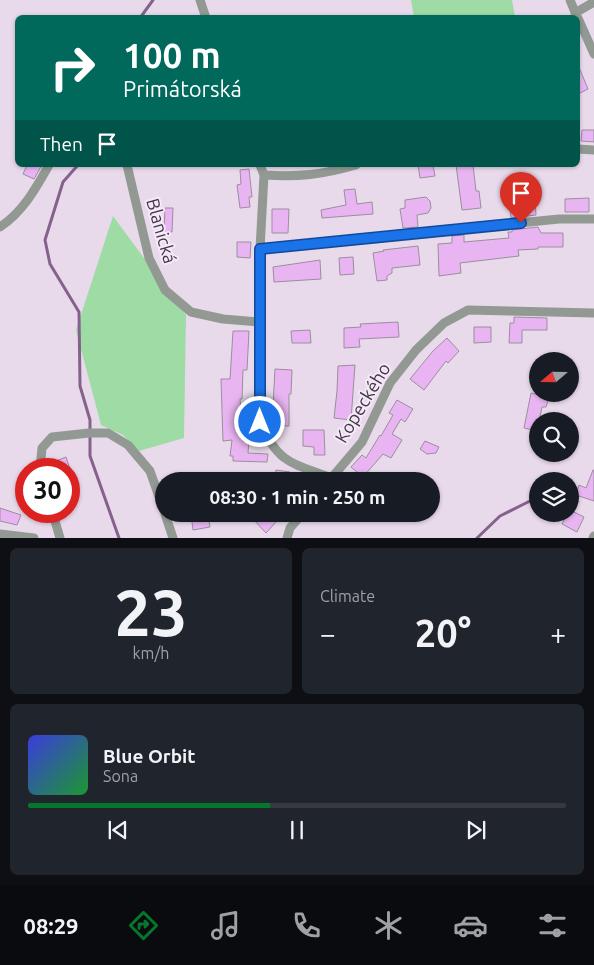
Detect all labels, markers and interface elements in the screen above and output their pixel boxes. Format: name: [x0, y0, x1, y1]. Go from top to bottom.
icon: right: [40, 35, 105, 100]
text: 100 m: [123, 35, 221, 75]
text: Primátorská: [123, 76, 242, 101]
icon: arrive: [93, 130, 121, 158]
text: Then: [40, 133, 83, 155]
pin: [500, 172, 542, 223]
icon: arrive: [507, 179, 535, 207]
street label: Blanická: [143, 196, 181, 266]
north arrow: [529, 352, 579, 402]
map controls: [529, 352, 579, 522]
street label: Kopeckého: [330, 359, 394, 446]
position arrow: [233, 395, 285, 447]
button: search: [529, 412, 579, 462]
speed limit sign: 30: [15, 458, 80, 523]
button: layers: [529, 472, 579, 522]
text: 08:30 · 1 min · 250 m: [210, 486, 385, 508]
text: 23: [114, 575, 188, 648]
text: Climate: [320, 587, 375, 605]
text: 20°: [415, 612, 471, 654]
text: −: [320, 618, 336, 649]
text: +: [550, 618, 566, 649]
text: km/h: [133, 644, 169, 662]
text: Blue Orbit: [103, 745, 196, 767]
text: Sona: [103, 767, 138, 785]
icon: previous: [104, 816, 132, 844]
icon: pause: [283, 816, 311, 844]
icon: next: [462, 816, 490, 844]
icon: directions: [126, 908, 161, 943]
icon: music: [208, 908, 243, 943]
icon: phone: [289, 908, 324, 943]
icon: climate: [371, 908, 406, 943]
icon: car: [453, 908, 488, 943]
icon: filters: [535, 908, 570, 943]
text: 08:29: [23, 913, 79, 938]

